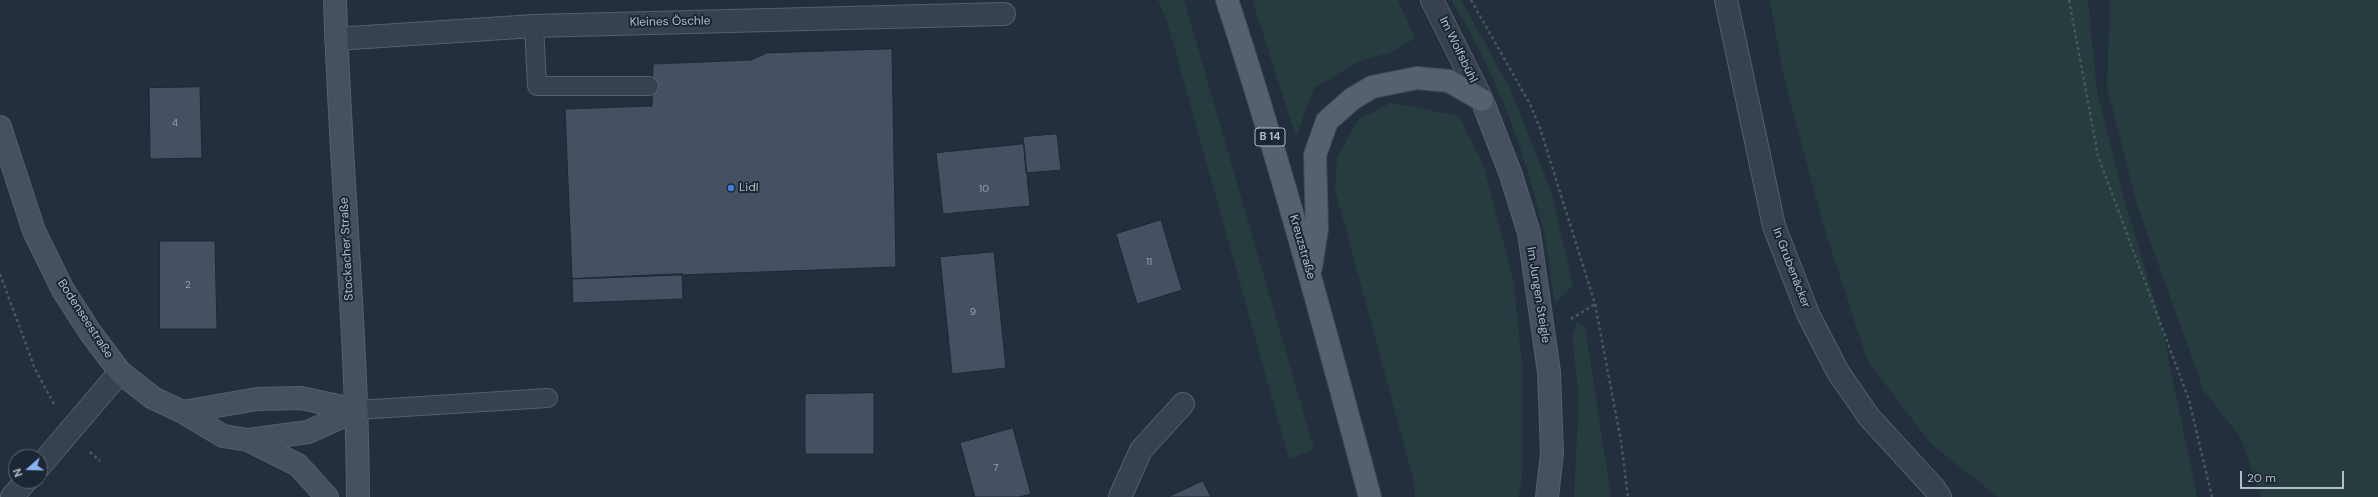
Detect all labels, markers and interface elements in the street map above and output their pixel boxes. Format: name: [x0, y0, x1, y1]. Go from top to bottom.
street label: Kleines Öschle: [629, 14, 711, 30]
street label: Im Wolfsbühl: [1436, 15, 1480, 85]
house number: 4: [172, 117, 178, 129]
road number: B 14: [1255, 128, 1285, 146]
place label: Lidl: [739, 181, 758, 195]
marker: Lidl: [726, 183, 736, 193]
house number: 10: [979, 183, 989, 195]
street label: Stockacher Straße: [337, 197, 357, 301]
street label: Kreuzstraße: [1286, 213, 1318, 281]
street label: In Grubenäcker: [1769, 226, 1813, 310]
street label: Im Jungen Steigle: [1523, 246, 1553, 344]
house number: 11: [1146, 256, 1152, 268]
street label: Bodenseestraße: [54, 277, 116, 361]
house number: 2: [185, 279, 191, 291]
house number: 9: [970, 306, 976, 318]
north arrow: [8, 449, 48, 489]
house number: 7: [993, 462, 999, 474]
scale bar: [2242, 463, 2346, 489]
text: N: [10, 467, 26, 479]
text: 20 m: [2247, 470, 2276, 486]

